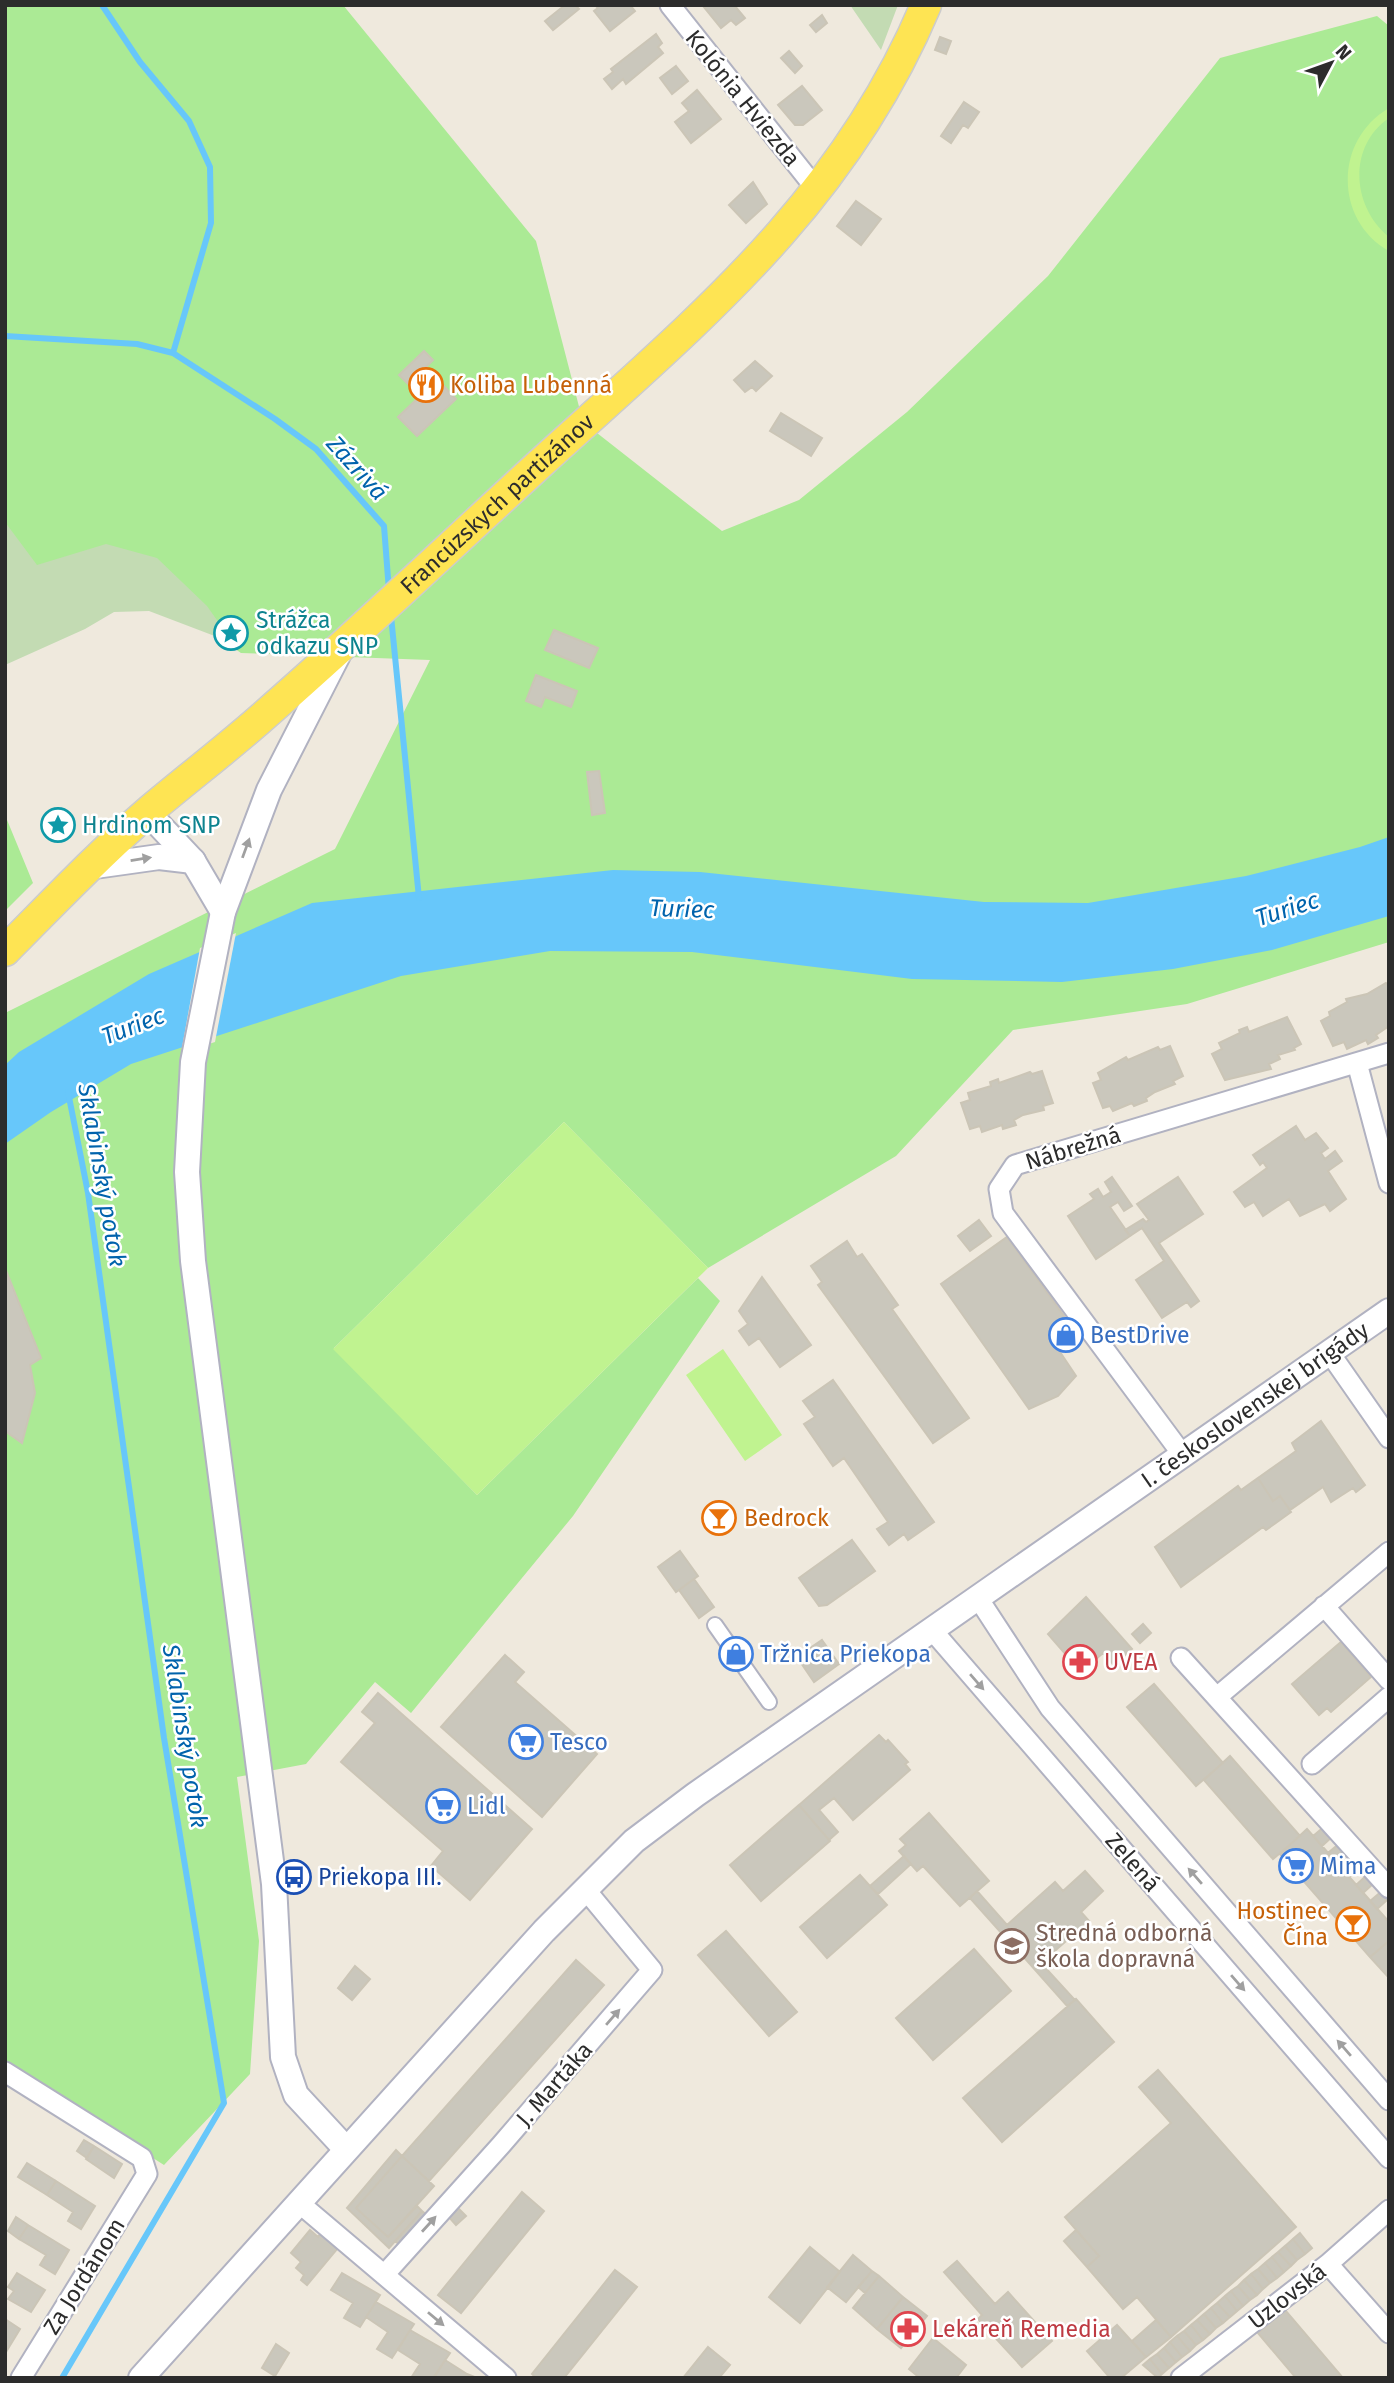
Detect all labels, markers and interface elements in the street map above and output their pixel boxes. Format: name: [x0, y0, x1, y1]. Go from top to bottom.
street label: Kolónia Hviezda: [679, 24, 807, 172]
north arrow: [1296, 28, 1366, 98]
text: N: [1331, 40, 1356, 64]
restaurant icon: Koliba Lubenná: [407, 366, 445, 404]
place label: Koliba Lubenná: [450, 371, 612, 399]
street label: Francúzskych partizánov: [394, 407, 600, 600]
water label: Zázrivá: [320, 429, 393, 506]
place label: Strážca odkazu SNP: [256, 606, 378, 660]
place icon: Strážca odkazu SNP: [212, 614, 250, 652]
place icon: Hrdinom SNP: [39, 806, 77, 844]
place label: Hrdinom SNP: [82, 811, 220, 839]
one-way arrow: [241, 837, 252, 858]
one-way arrow: [130, 854, 152, 865]
water label: Turiec: [1252, 886, 1323, 932]
water label: Turiec: [649, 894, 715, 924]
water label: Turiec: [98, 1001, 169, 1051]
water label: Sklabinský potok: [72, 1080, 132, 1269]
street label: Nábrežná: [1022, 1120, 1124, 1176]
street label: I. československej brigády: [1136, 1315, 1374, 1494]
shop icon: BestDrive: [1047, 1316, 1085, 1354]
place label: BestDrive: [1090, 1321, 1190, 1349]
bar icon: Bedrock: [700, 1499, 738, 1537]
place label: Bedrock: [744, 1504, 829, 1532]
shop icon: Tržnica Priekopa: [717, 1635, 755, 1673]
place label: Tržnica Priekopa: [760, 1640, 931, 1668]
water label: Sklabinský potok: [156, 1641, 213, 1830]
pharmacy icon: UVEA: [1061, 1643, 1099, 1681]
place label: UVEA: [1104, 1648, 1158, 1676]
one-way arrow: [969, 1673, 985, 1691]
supermarket icon: Tesco: [507, 1723, 545, 1761]
place label: Tesco: [550, 1728, 608, 1756]
supermarket icon: Lidl: [424, 1787, 462, 1825]
place label: Lidl: [467, 1792, 506, 1820]
street label: Zelená: [1100, 1827, 1166, 1897]
supermarket icon: Mima: [1277, 1847, 1315, 1885]
place label: Mima: [1320, 1852, 1377, 1880]
bus stop icon: Priekopa III.: [275, 1858, 313, 1896]
place label: Priekopa III.: [318, 1863, 442, 1891]
one-way arrow: [1188, 1868, 1203, 1885]
place label: Hostinec Čína: [1236, 1897, 1328, 1951]
bar icon: Hostinec Čína: [1334, 1905, 1372, 1943]
place label: Stredná odborná škola dopravná: [1036, 1919, 1213, 1973]
school or university icon: Stredná odborná škola dopravná: [993, 1927, 1031, 1965]
one-way arrow: [1230, 1975, 1245, 1992]
one-way arrow: [605, 2008, 621, 2026]
street label: J. Martáka: [510, 2036, 598, 2132]
one-way arrow: [1337, 2040, 1352, 2057]
street label: Za Jordánom: [37, 2213, 131, 2339]
one-way arrow: [421, 2216, 437, 2233]
street label: Uzlovská: [1243, 2257, 1331, 2335]
pharmacy icon: Lekáreň Remedia: [889, 2310, 927, 2348]
one-way arrow: [427, 2311, 444, 2326]
place label: Lekáreň Remedia: [932, 2315, 1111, 2343]

